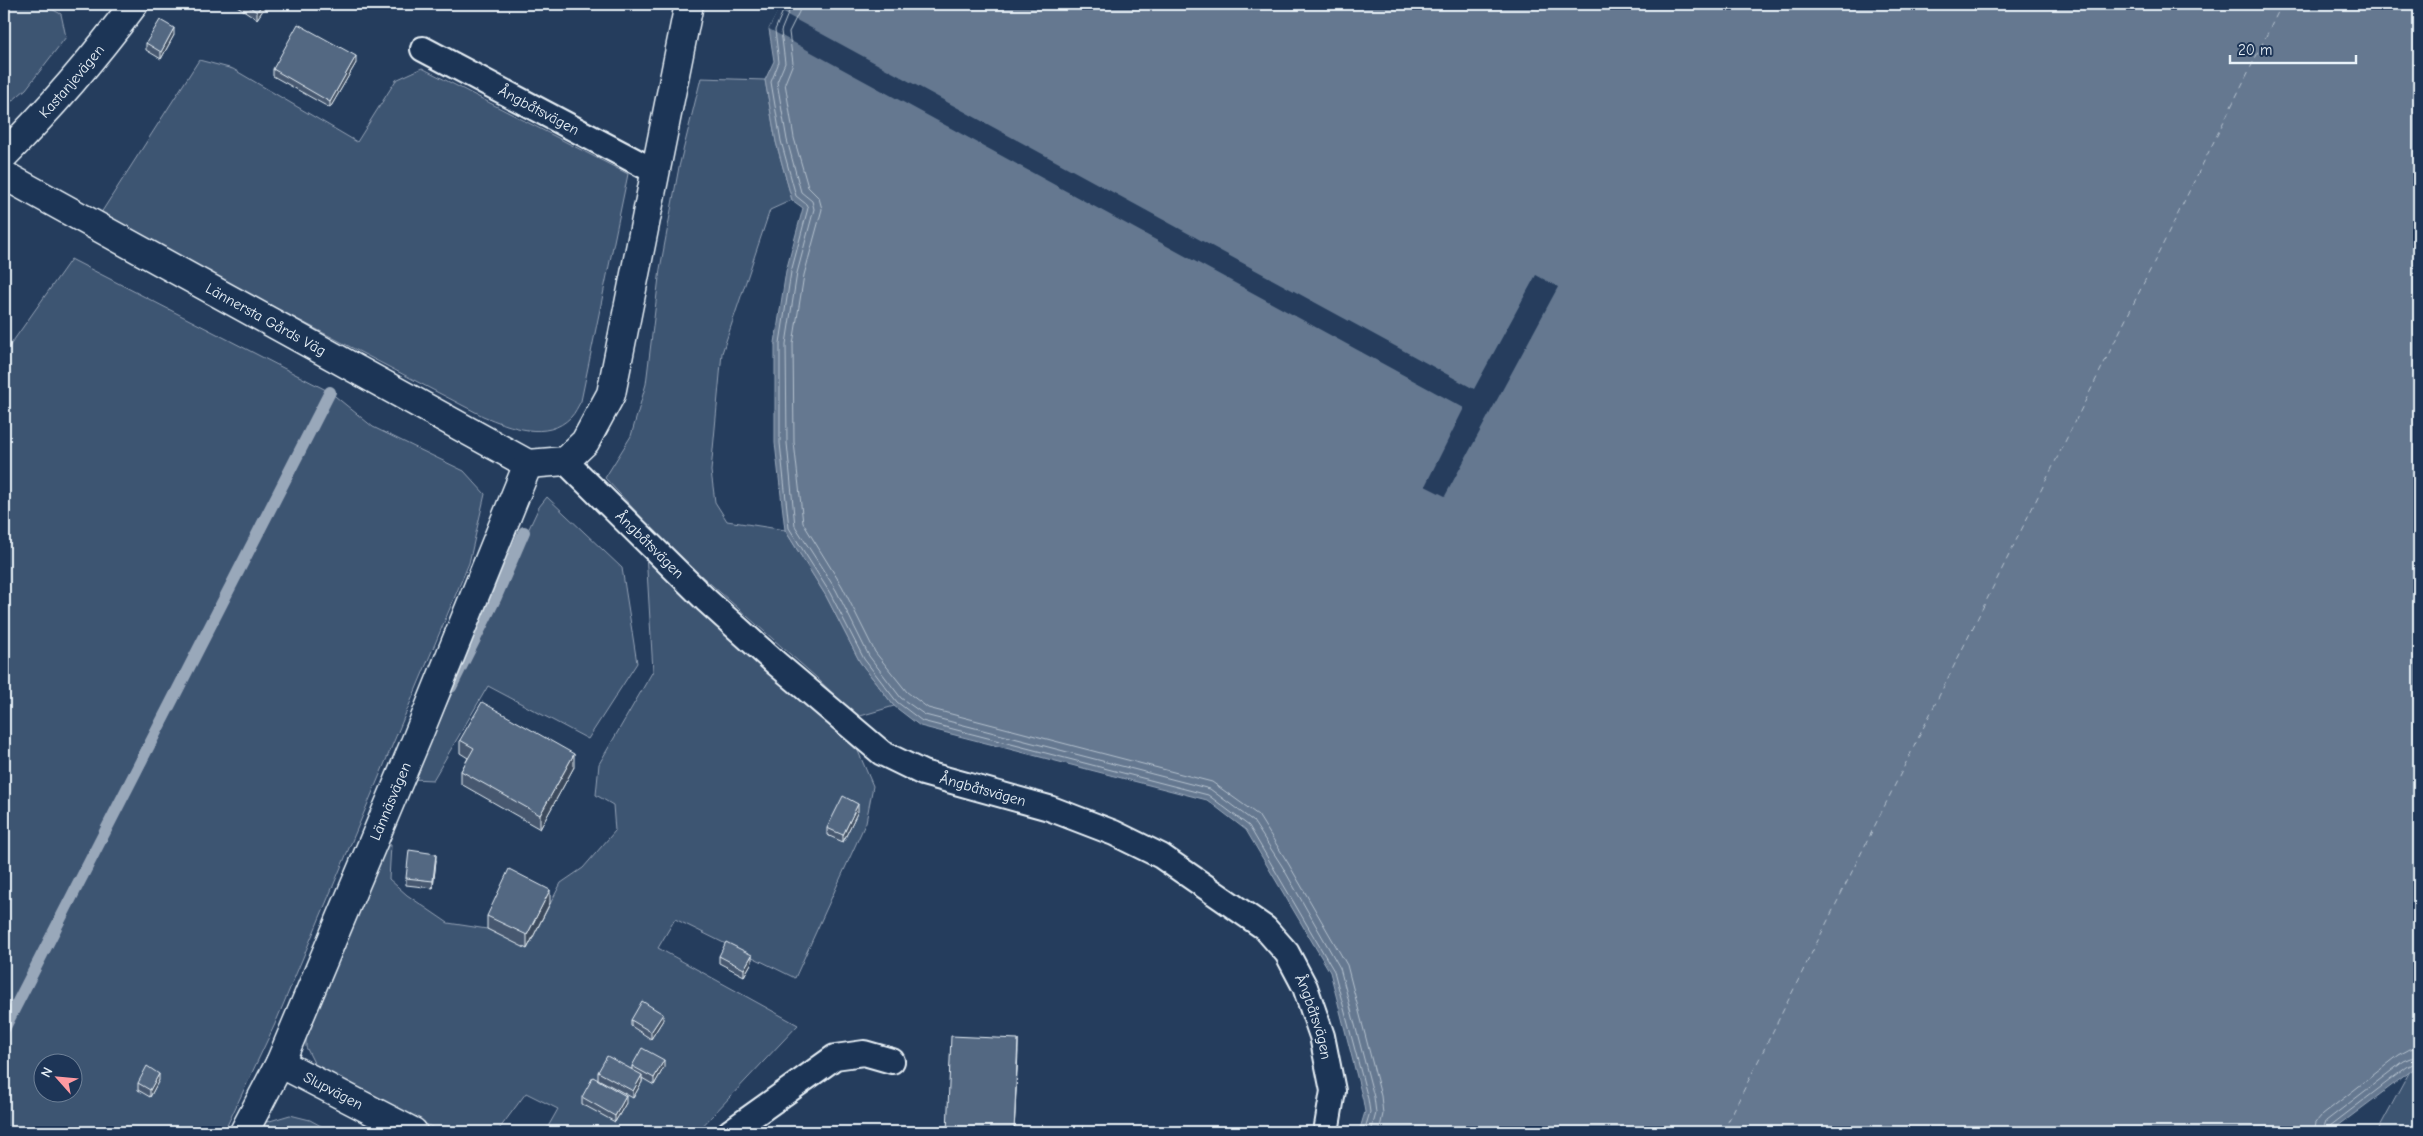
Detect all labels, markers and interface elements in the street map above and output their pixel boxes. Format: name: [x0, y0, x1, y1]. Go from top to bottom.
scale bar: [2230, 32, 2357, 64]
street label: Kastanjevägen: [35, 41, 108, 122]
text: 20 m: [2238, 41, 2272, 59]
street label: Ångbåtsvägen: [495, 81, 582, 139]
street label: Lännersta Gårds Väg: [202, 279, 329, 360]
street label: Ångbåtsvägen: [612, 506, 688, 582]
street label: Lännäsvägen: [366, 759, 415, 843]
street label: Ångbåtsvägen: [938, 768, 1028, 810]
street label: Ångbåtsvägen: [1291, 971, 1335, 1061]
north arrow: [32, 1054, 82, 1104]
text: N: [37, 1064, 57, 1080]
street label: Slupvägen: [300, 1068, 366, 1113]

